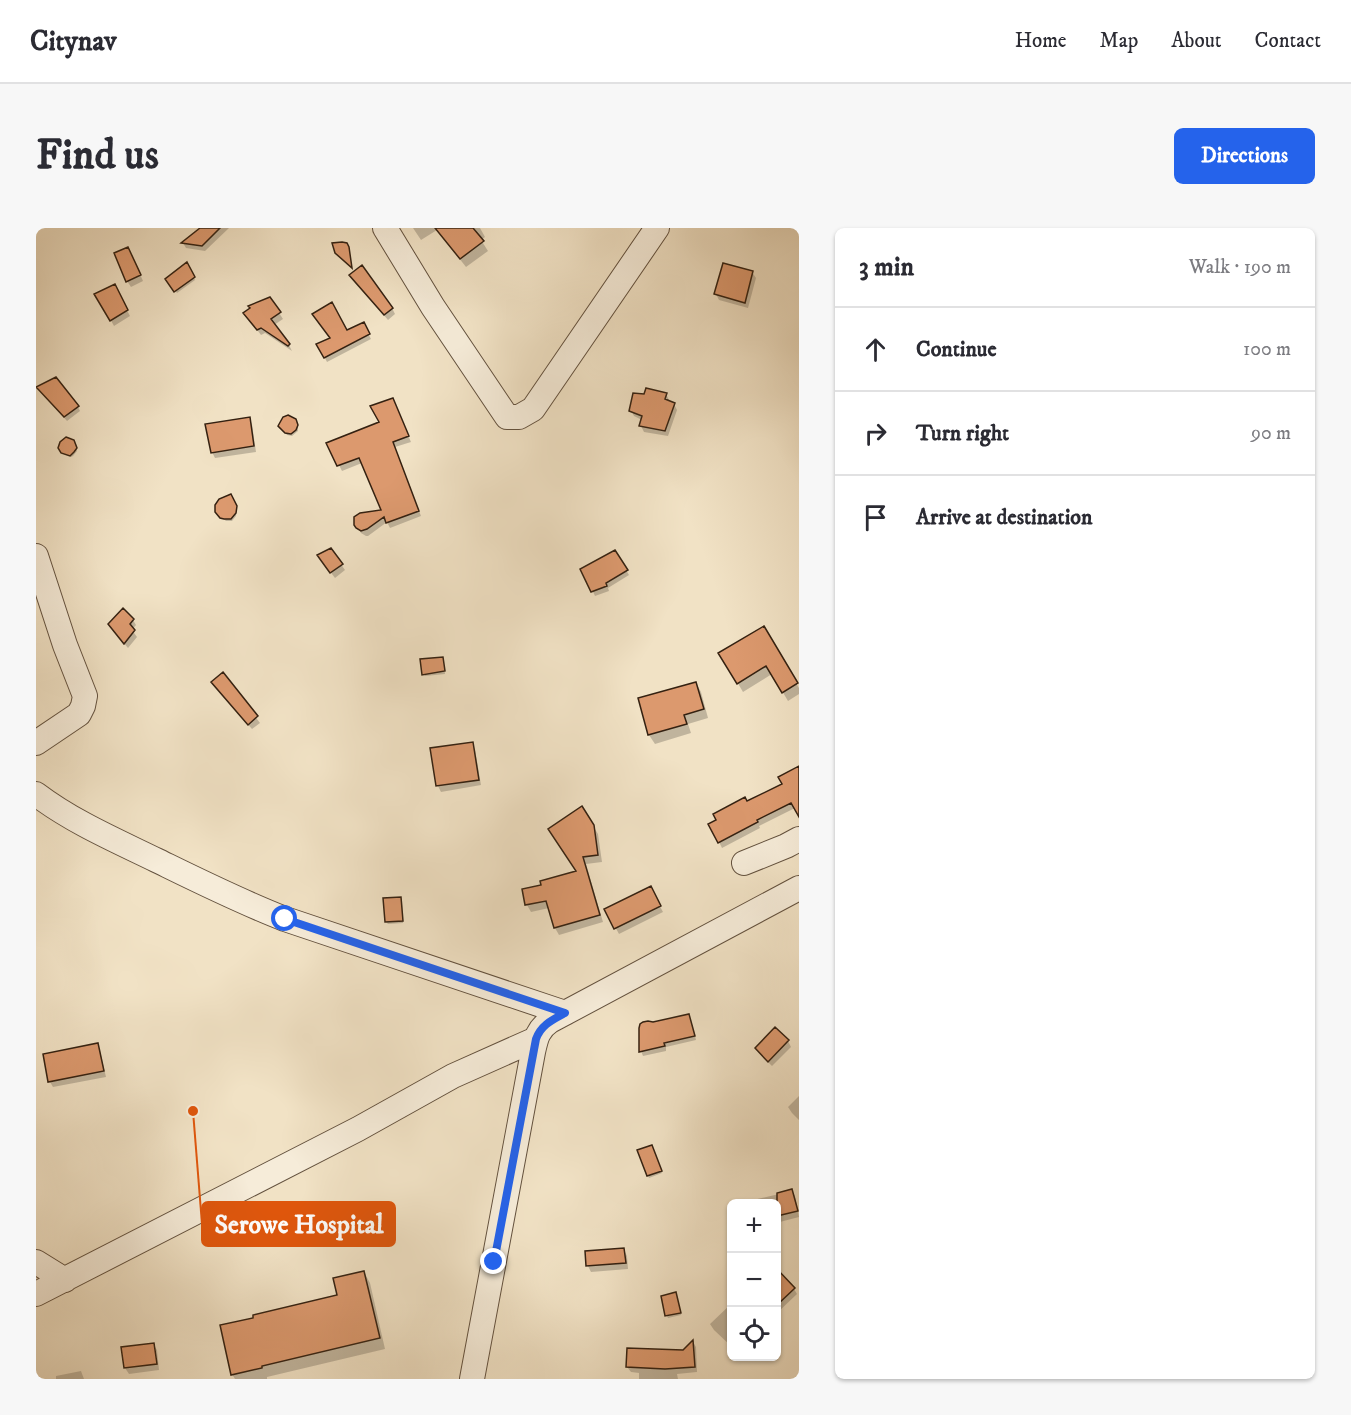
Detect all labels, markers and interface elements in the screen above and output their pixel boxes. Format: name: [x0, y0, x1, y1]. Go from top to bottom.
text: Citynav: [30, 24, 117, 59]
text: Home: [1015, 28, 1067, 54]
text: Map: [1100, 28, 1138, 54]
text: About: [1171, 28, 1222, 54]
text: Contact: [1255, 28, 1321, 54]
button: Directions: [1174, 128, 1315, 184]
text: Find us: [36, 130, 159, 182]
text: 3 min: [859, 251, 914, 284]
text: Walk · 190 m: [1189, 255, 1291, 280]
icon: ahead: [859, 333, 892, 366]
text: Continue: [916, 336, 997, 363]
text: 100 m: [1243, 337, 1291, 362]
icon: right: [859, 417, 892, 450]
text: Turn right: [916, 420, 1009, 447]
text: 90 m: [1251, 421, 1291, 446]
icon: arrive: [859, 501, 892, 534]
text: Arrive at destination: [916, 504, 1093, 531]
route start: [271, 905, 297, 931]
map controls: [727, 1199, 781, 1361]
button: +: [727, 1199, 781, 1253]
callout: Serowe Hospital: [202, 1202, 395, 1246]
text: Serowe Hospital: [214, 1209, 385, 1242]
route end: [480, 1248, 506, 1274]
button: −: [727, 1253, 781, 1307]
button: locate: [727, 1307, 781, 1361]

